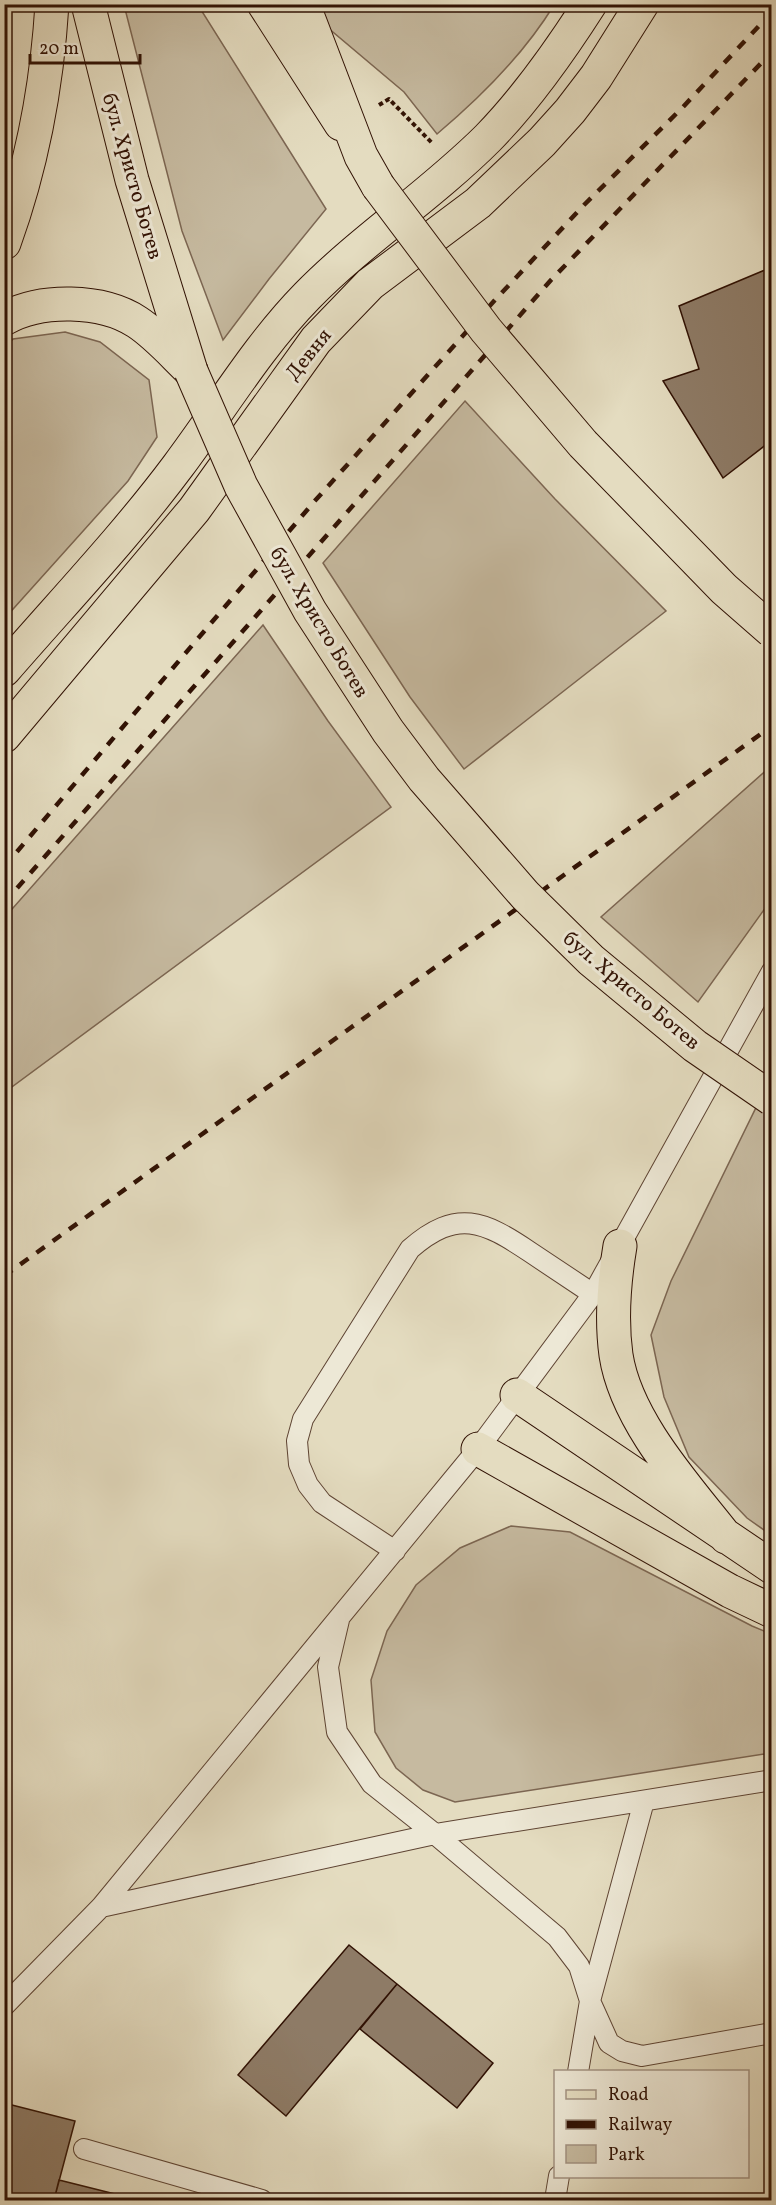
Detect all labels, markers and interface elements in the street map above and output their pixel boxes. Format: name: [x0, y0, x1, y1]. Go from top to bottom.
scale bar: [30, 27, 140, 65]
text: 20 m: [39, 37, 79, 62]
street label: бул. Христо Ботев: [94, 90, 169, 263]
street label: Девня: [279, 323, 339, 387]
street label: бул. Христо Ботев: [262, 542, 375, 704]
street label: бул. Христо Ботев: [556, 925, 706, 1057]
legend: [554, 2070, 749, 2178]
text: Road: [608, 2083, 649, 2108]
text: Railway: [608, 2113, 672, 2138]
text: Park: [608, 2143, 645, 2168]

